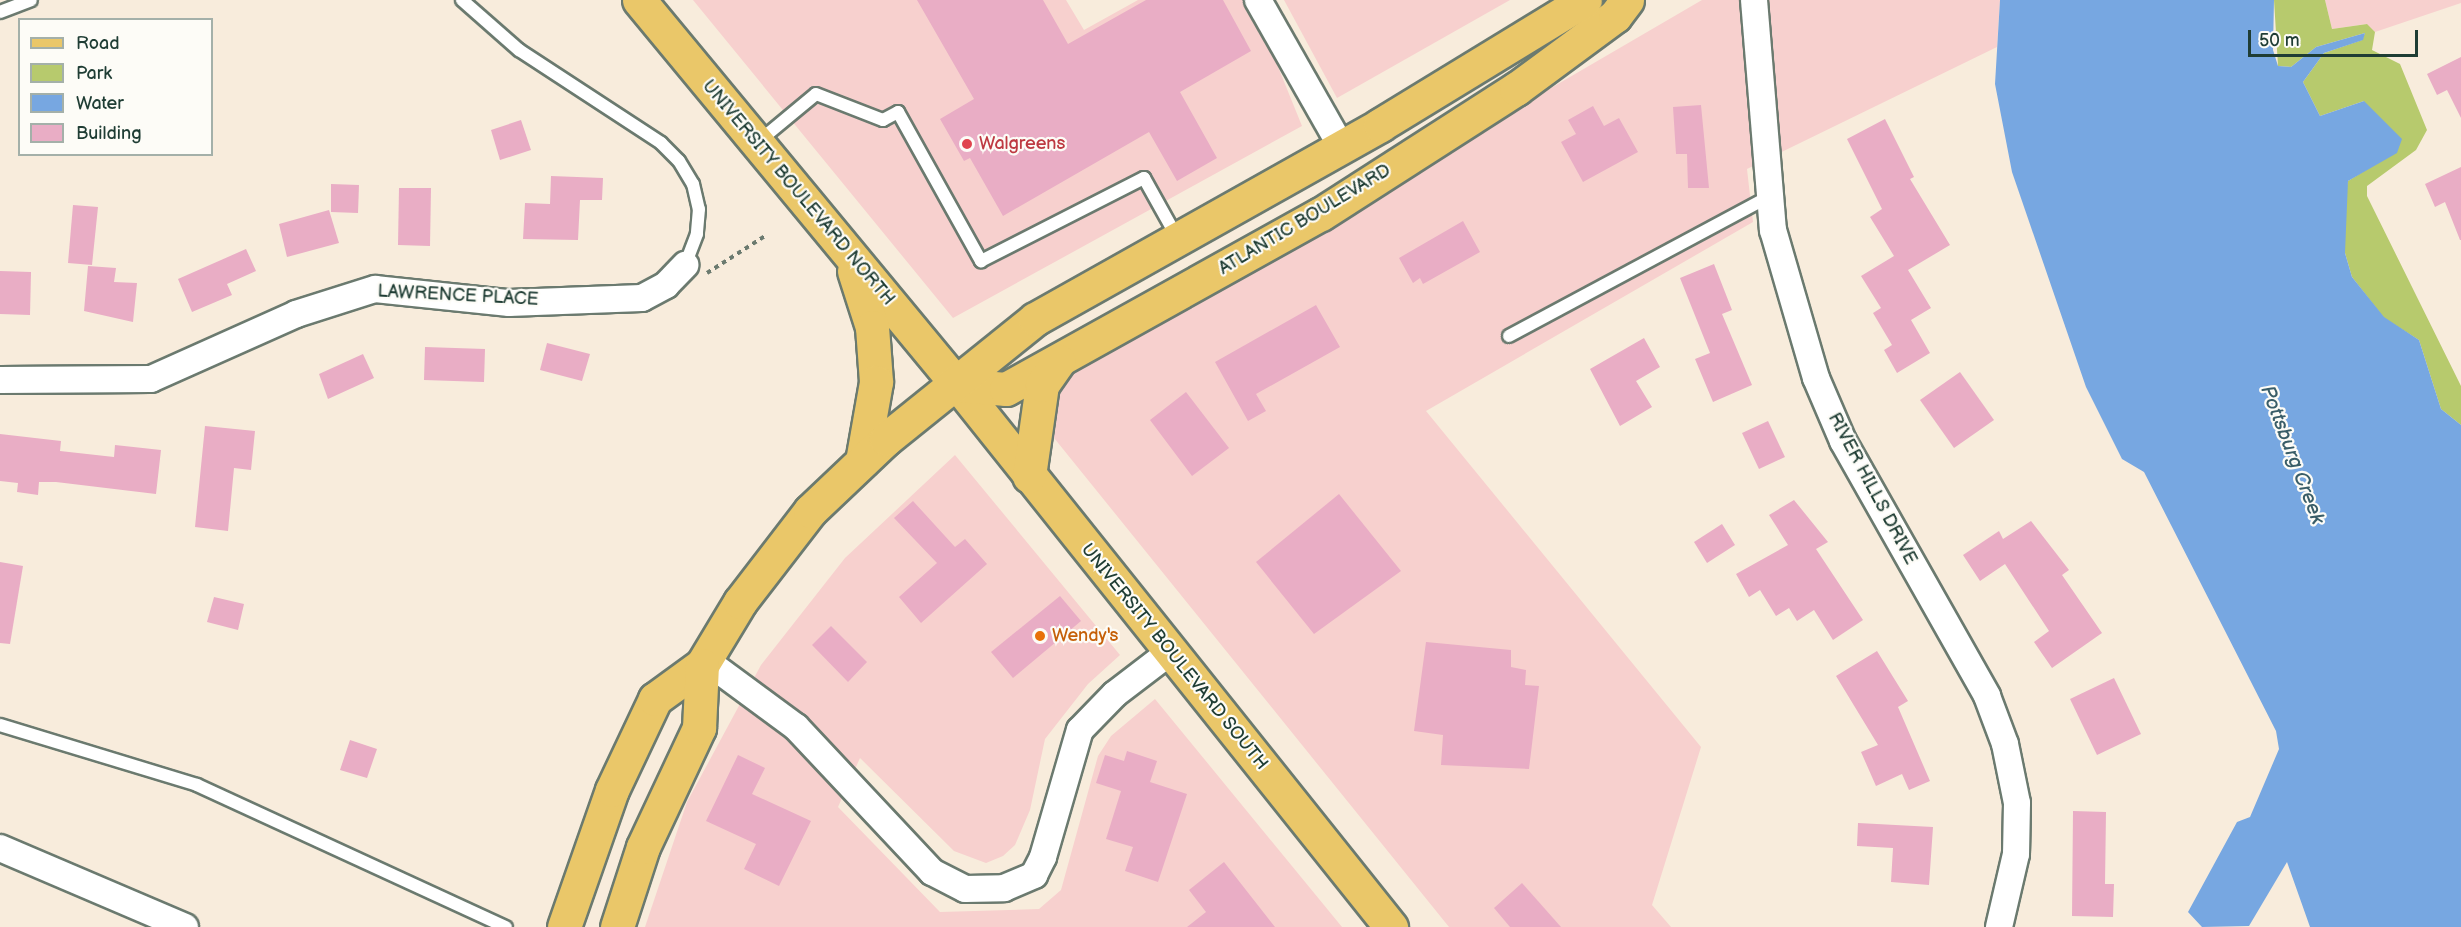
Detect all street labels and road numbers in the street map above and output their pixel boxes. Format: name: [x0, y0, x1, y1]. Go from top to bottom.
street label: UNIVERSITY BOULEVARD NORTH: [697, 76, 899, 310]
street label: ATLANTIC BOULEVARD: [1215, 160, 1395, 280]
street label: LAWRENCE PLACE: [377, 281, 539, 311]
street label: RIVER HILLS DRIVE: [1823, 409, 1921, 569]
street label: UNIVERSITY BOULEVARD SOUTH: [1076, 539, 1272, 775]

